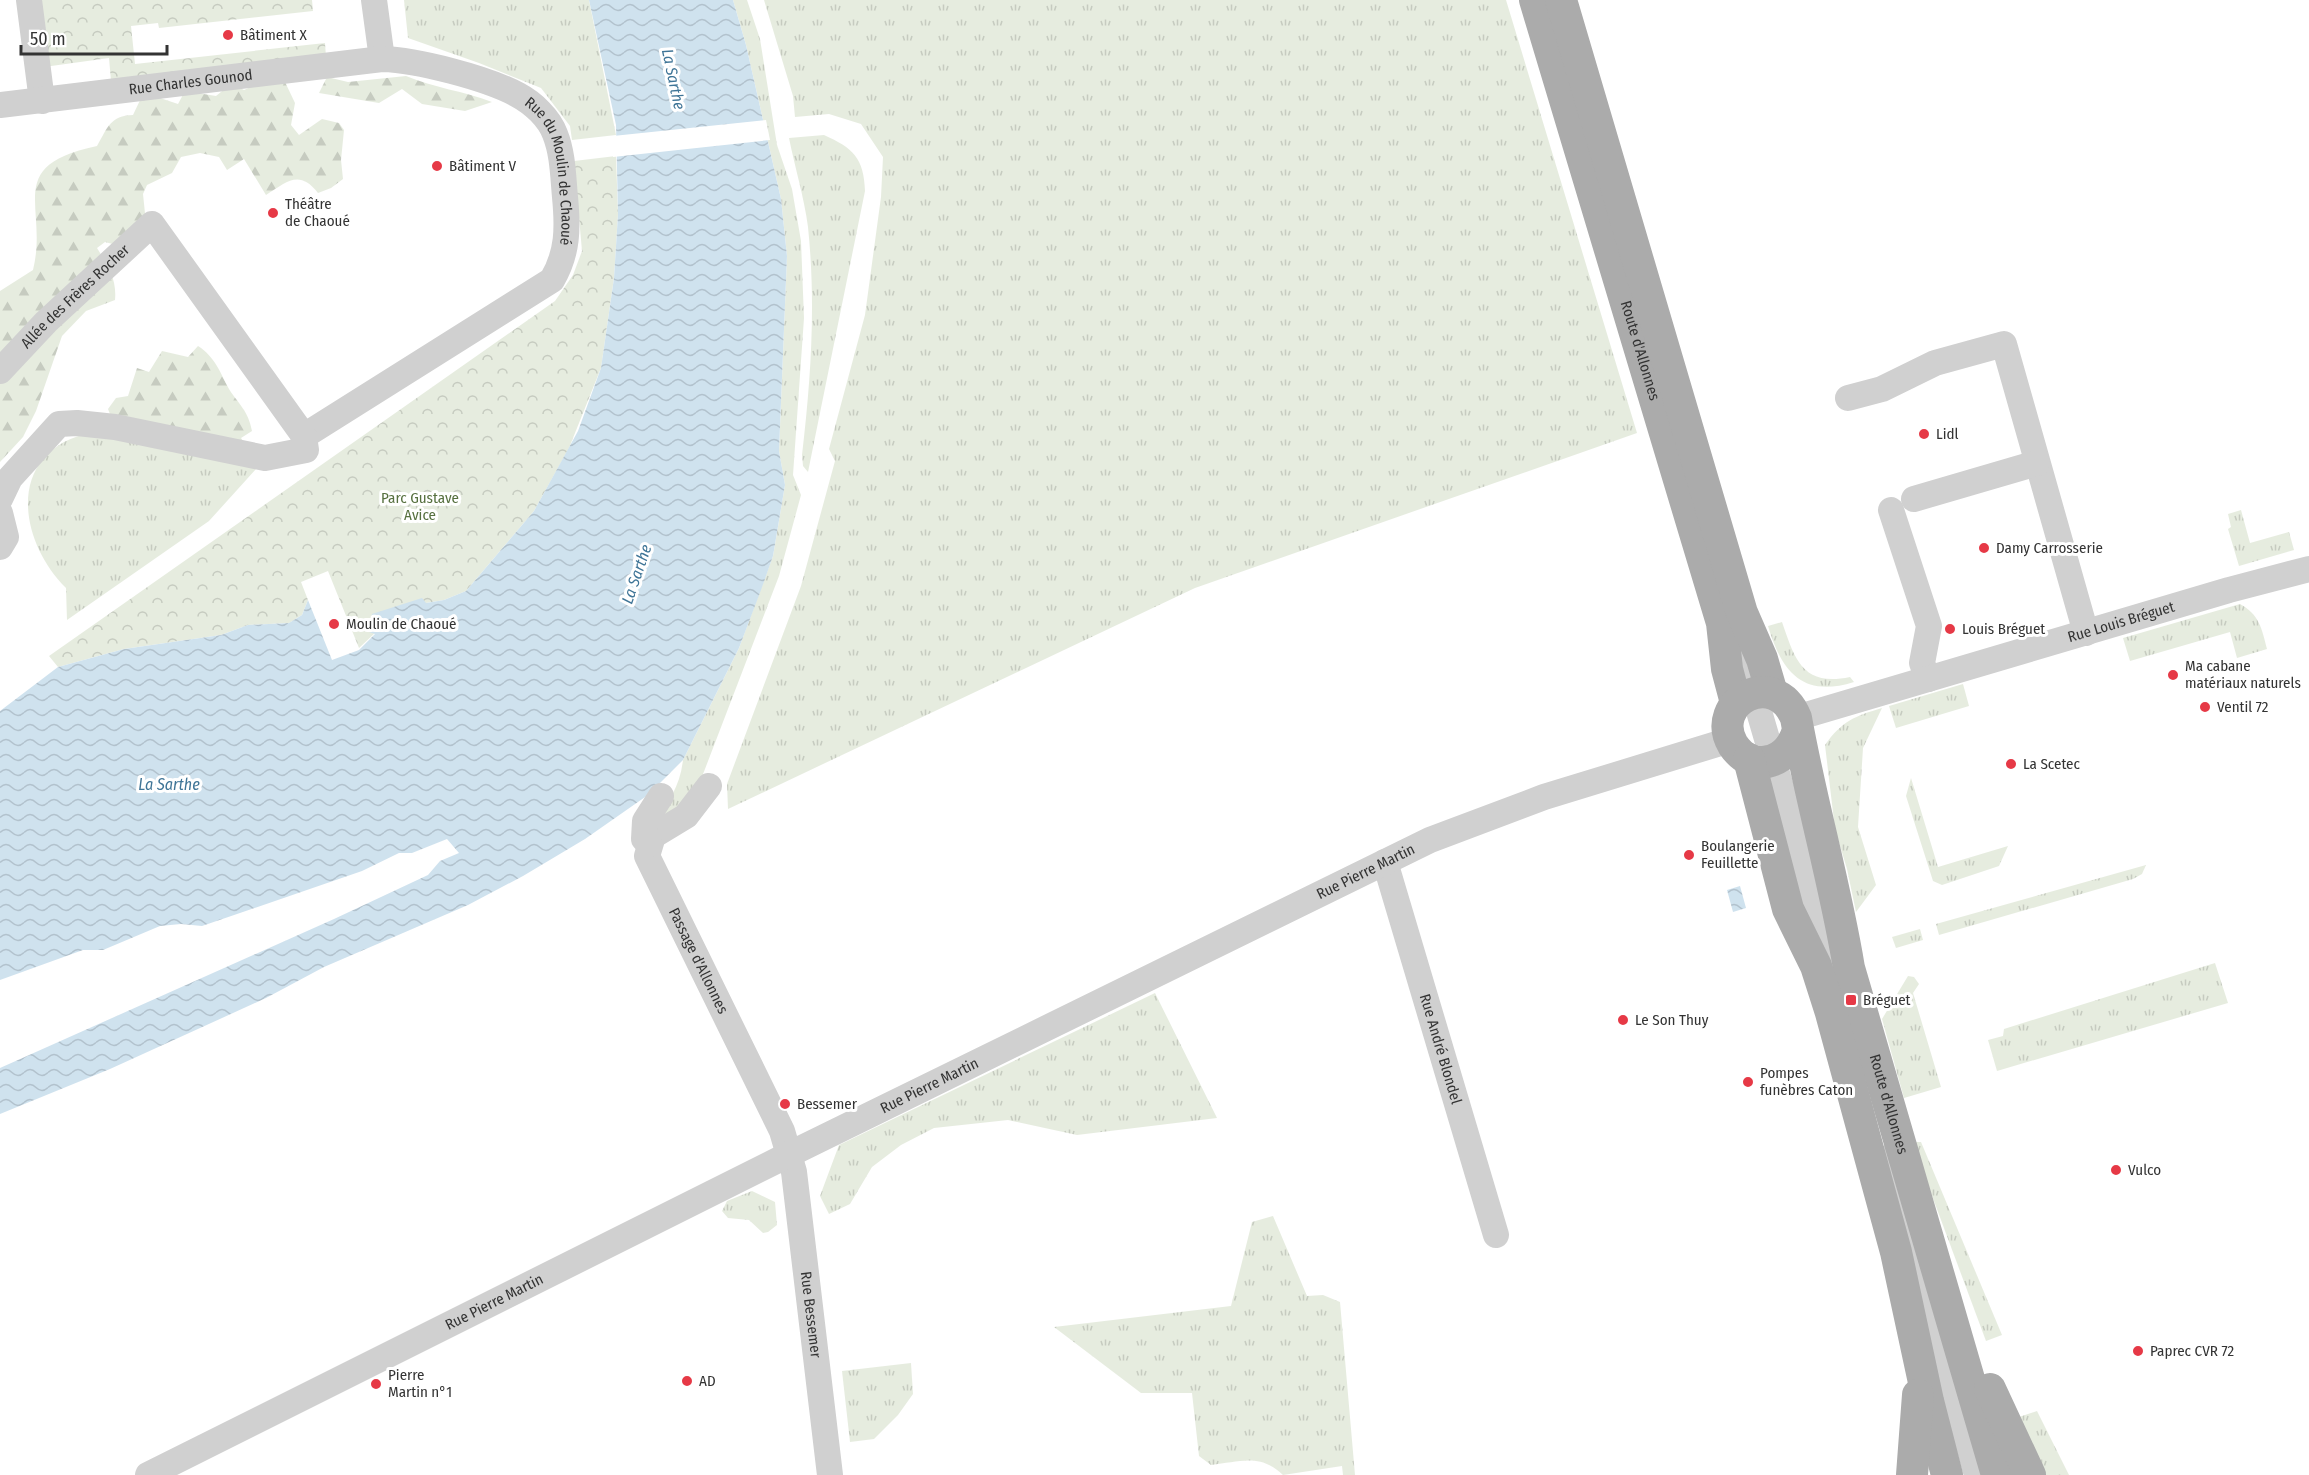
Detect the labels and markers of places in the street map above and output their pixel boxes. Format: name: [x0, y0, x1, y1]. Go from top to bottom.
place label: Bâtiment X: [240, 26, 308, 44]
marker: Bâtiment X: [221, 28, 235, 42]
place label: Bâtiment V: [449, 157, 517, 175]
marker: Bâtiment V: [430, 159, 444, 173]
place label: Théâtre de Chaoué: [285, 195, 350, 230]
marker: Théâtre de Chaoué: [266, 206, 280, 220]
place label: Lidl: [1936, 425, 1958, 443]
marker: Lidl: [1917, 427, 1931, 441]
place label: Damy Carrosserie: [1996, 539, 2103, 557]
marker: Damy Carrosserie: [1977, 541, 1991, 555]
place label: Moulin de Chaoué: [346, 615, 456, 633]
marker: Moulin de Chaoué: [327, 617, 341, 631]
place label: Louis Bréguet: [1962, 620, 2045, 638]
marker: Louis Bréguet: [1943, 622, 1957, 636]
place label: Ma cabane matériaux naturels: [2185, 657, 2301, 692]
marker: Ma cabane matériaux naturels: [2166, 668, 2180, 682]
place label: Ventil 72: [2217, 698, 2269, 716]
marker: Ventil 72: [2198, 700, 2212, 714]
place label: La Scetec: [2023, 755, 2080, 773]
marker: La Scetec: [2004, 757, 2018, 771]
place label: Boulangerie Feuillette: [1701, 837, 1775, 872]
marker: Boulangerie Feuillette: [1682, 848, 1696, 862]
place label: Bréguet: [1863, 991, 1911, 1009]
marker: Bréguet: [1844, 993, 1858, 1007]
place label: Le Son Thuy: [1635, 1011, 1709, 1029]
marker: Le Son Thuy: [1616, 1013, 1630, 1027]
place label: Pompes funèbres Caton: [1760, 1064, 1853, 1099]
marker: Pompes funèbres Caton: [1741, 1075, 1755, 1089]
place label: Bessemer: [797, 1095, 858, 1113]
marker: Bessemer: [778, 1097, 792, 1111]
place label: Vulco: [2128, 1161, 2161, 1179]
marker: Vulco: [2109, 1163, 2123, 1177]
place label: Paprec CVR 72: [2150, 1342, 2234, 1360]
marker: Paprec CVR 72: [2131, 1344, 2145, 1358]
place label: Pierre Martin n°1: [388, 1366, 452, 1401]
place label: AD: [699, 1372, 716, 1390]
marker: AD: [680, 1374, 694, 1388]
marker: Pierre Martin n°1: [369, 1377, 383, 1391]

